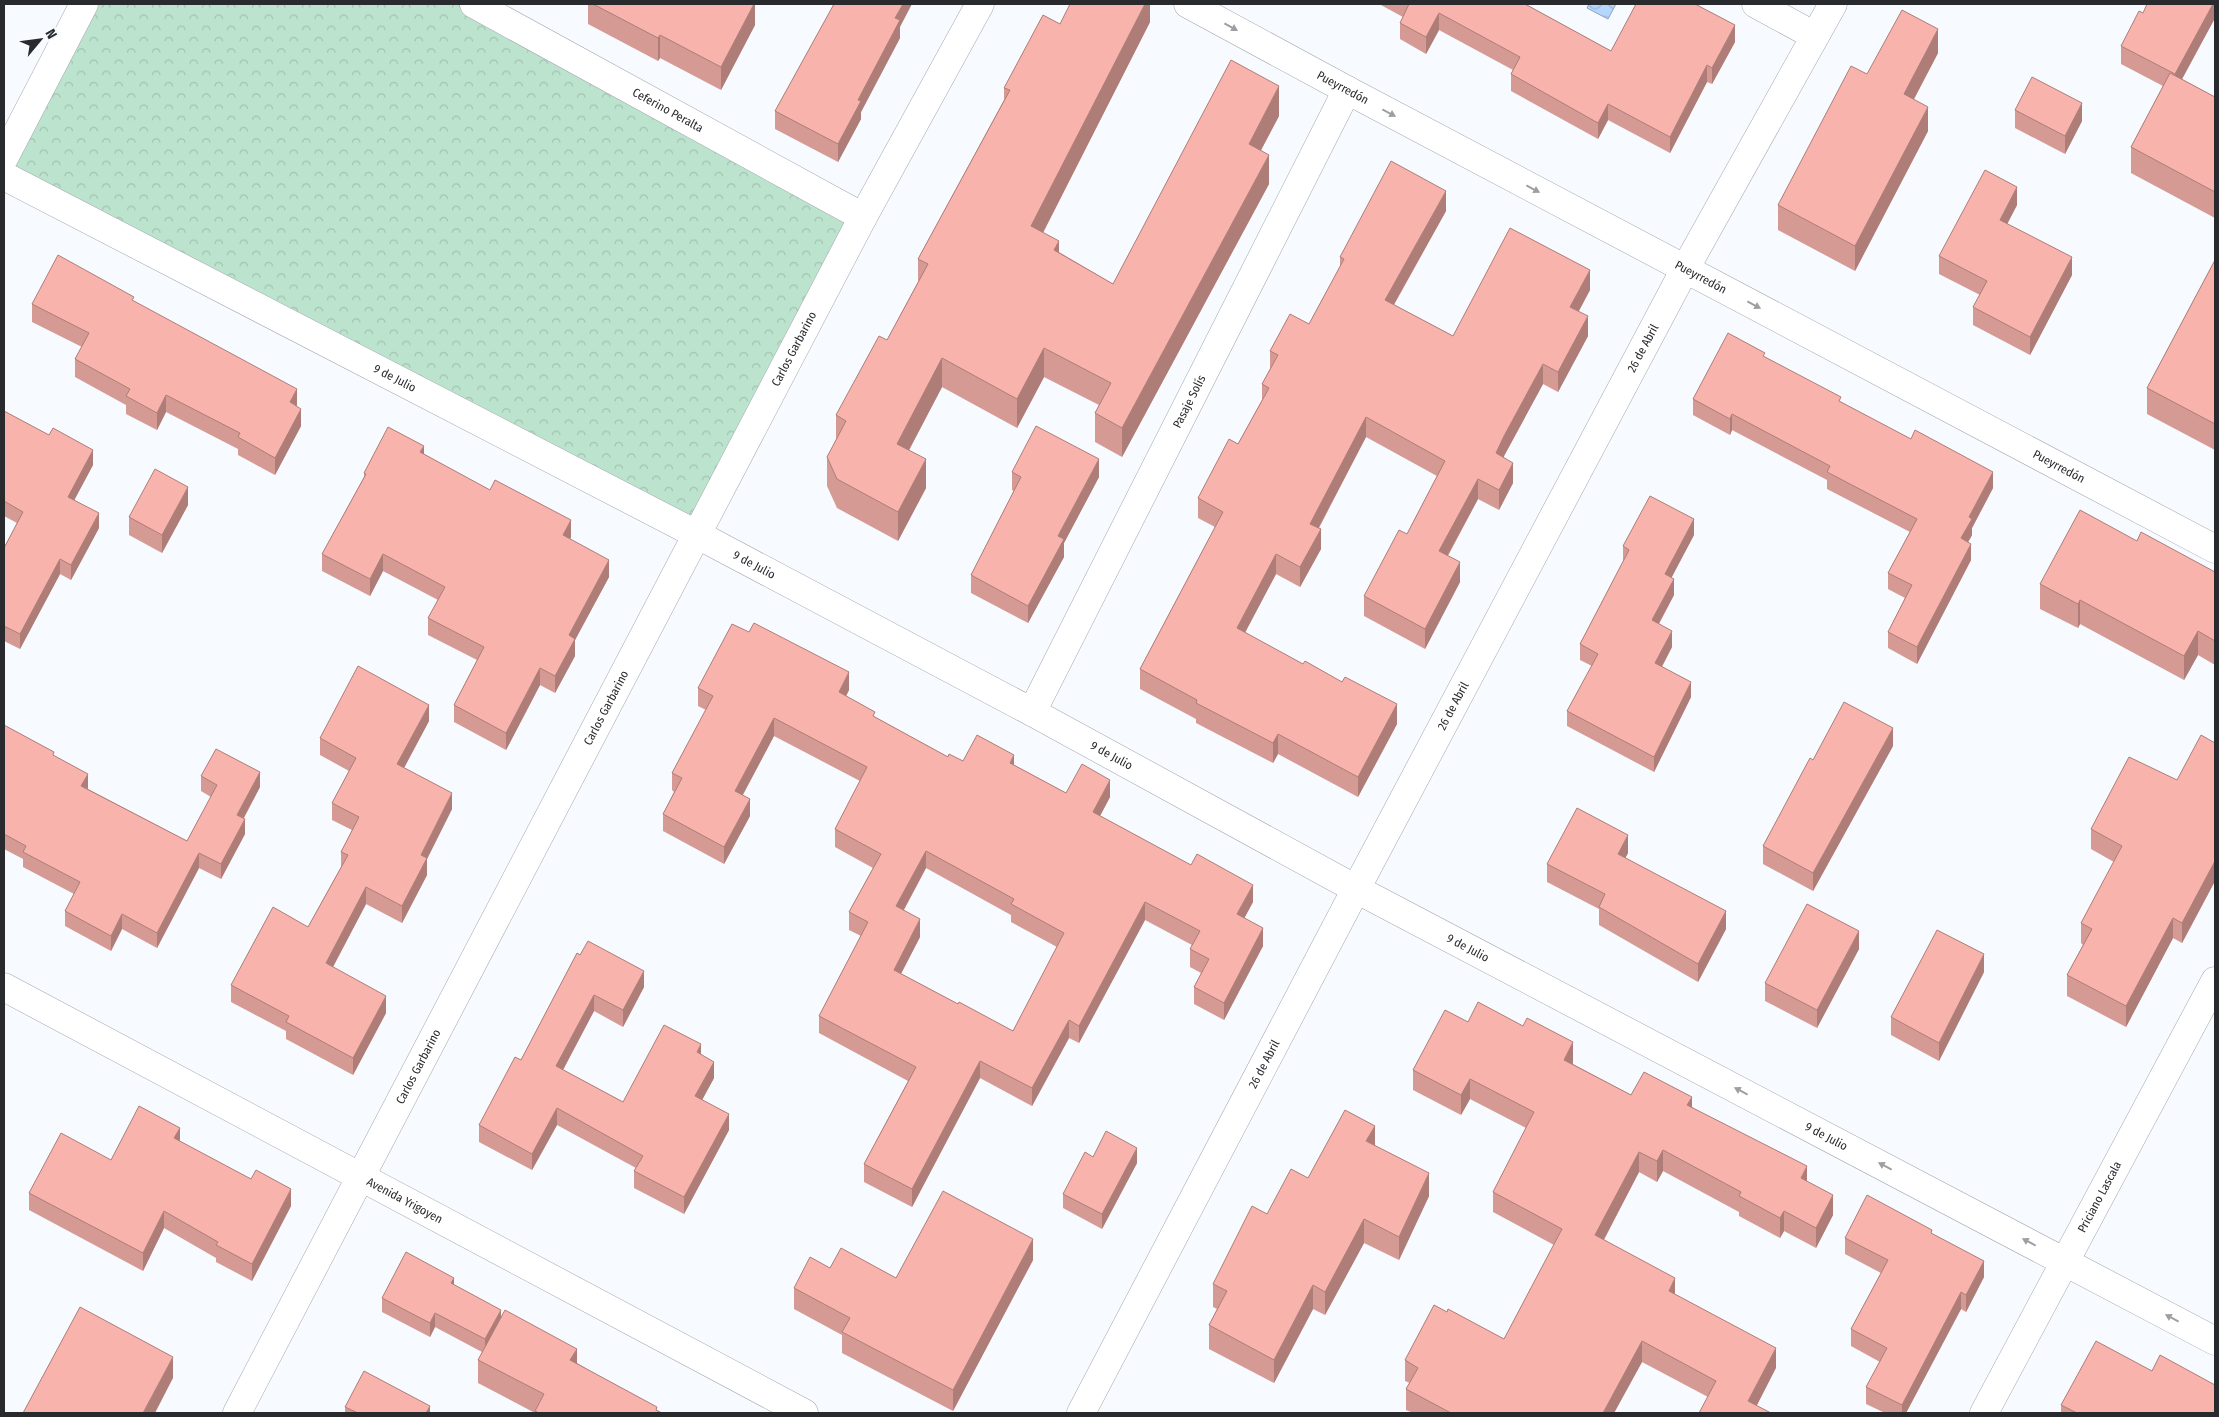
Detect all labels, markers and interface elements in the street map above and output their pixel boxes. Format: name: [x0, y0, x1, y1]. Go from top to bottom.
north arrow: [15, 15, 65, 65]
one-way arrow: [1224, 23, 1238, 31]
text: N: [41, 26, 60, 42]
street label: Pueyrredón: [1315, 68, 1371, 107]
street label: Ceferino Peralta: [630, 85, 706, 135]
one-way arrow: [1382, 109, 1396, 117]
one-way arrow: [1526, 185, 1540, 193]
street label: Pueyrredón: [1673, 258, 1729, 297]
one-way arrow: [1747, 301, 1761, 309]
street label: Carlos Garbarino: [769, 309, 819, 389]
street label: 26 de Abril: [1625, 322, 1661, 375]
street label: 9 de Julio: [371, 361, 418, 395]
street label: Pasaje Solís: [1170, 373, 1208, 430]
street label: Pueyrredón: [2031, 447, 2087, 486]
street label: 9 de Julio: [731, 548, 778, 582]
street label: Carlos Garbarino: [581, 668, 631, 748]
street label: 26 de Abril: [1435, 680, 1472, 732]
street label: 9 de Julio: [1088, 738, 1135, 773]
street label: 9 de Julio: [1444, 931, 1491, 965]
street label: Carlos Garbarino: [393, 1027, 444, 1106]
street label: 26 de Abril: [1246, 1038, 1282, 1091]
one-way arrow: [1733, 1087, 1748, 1095]
street label: 9 de Julio: [1803, 1120, 1850, 1153]
street label: Priciano Lascala: [2075, 1159, 2124, 1235]
one-way arrow: [1877, 1162, 1892, 1170]
street label: Avenida Yrigoyen: [364, 1174, 445, 1226]
one-way arrow: [2021, 1238, 2036, 1246]
one-way arrow: [2165, 1314, 2179, 1322]

